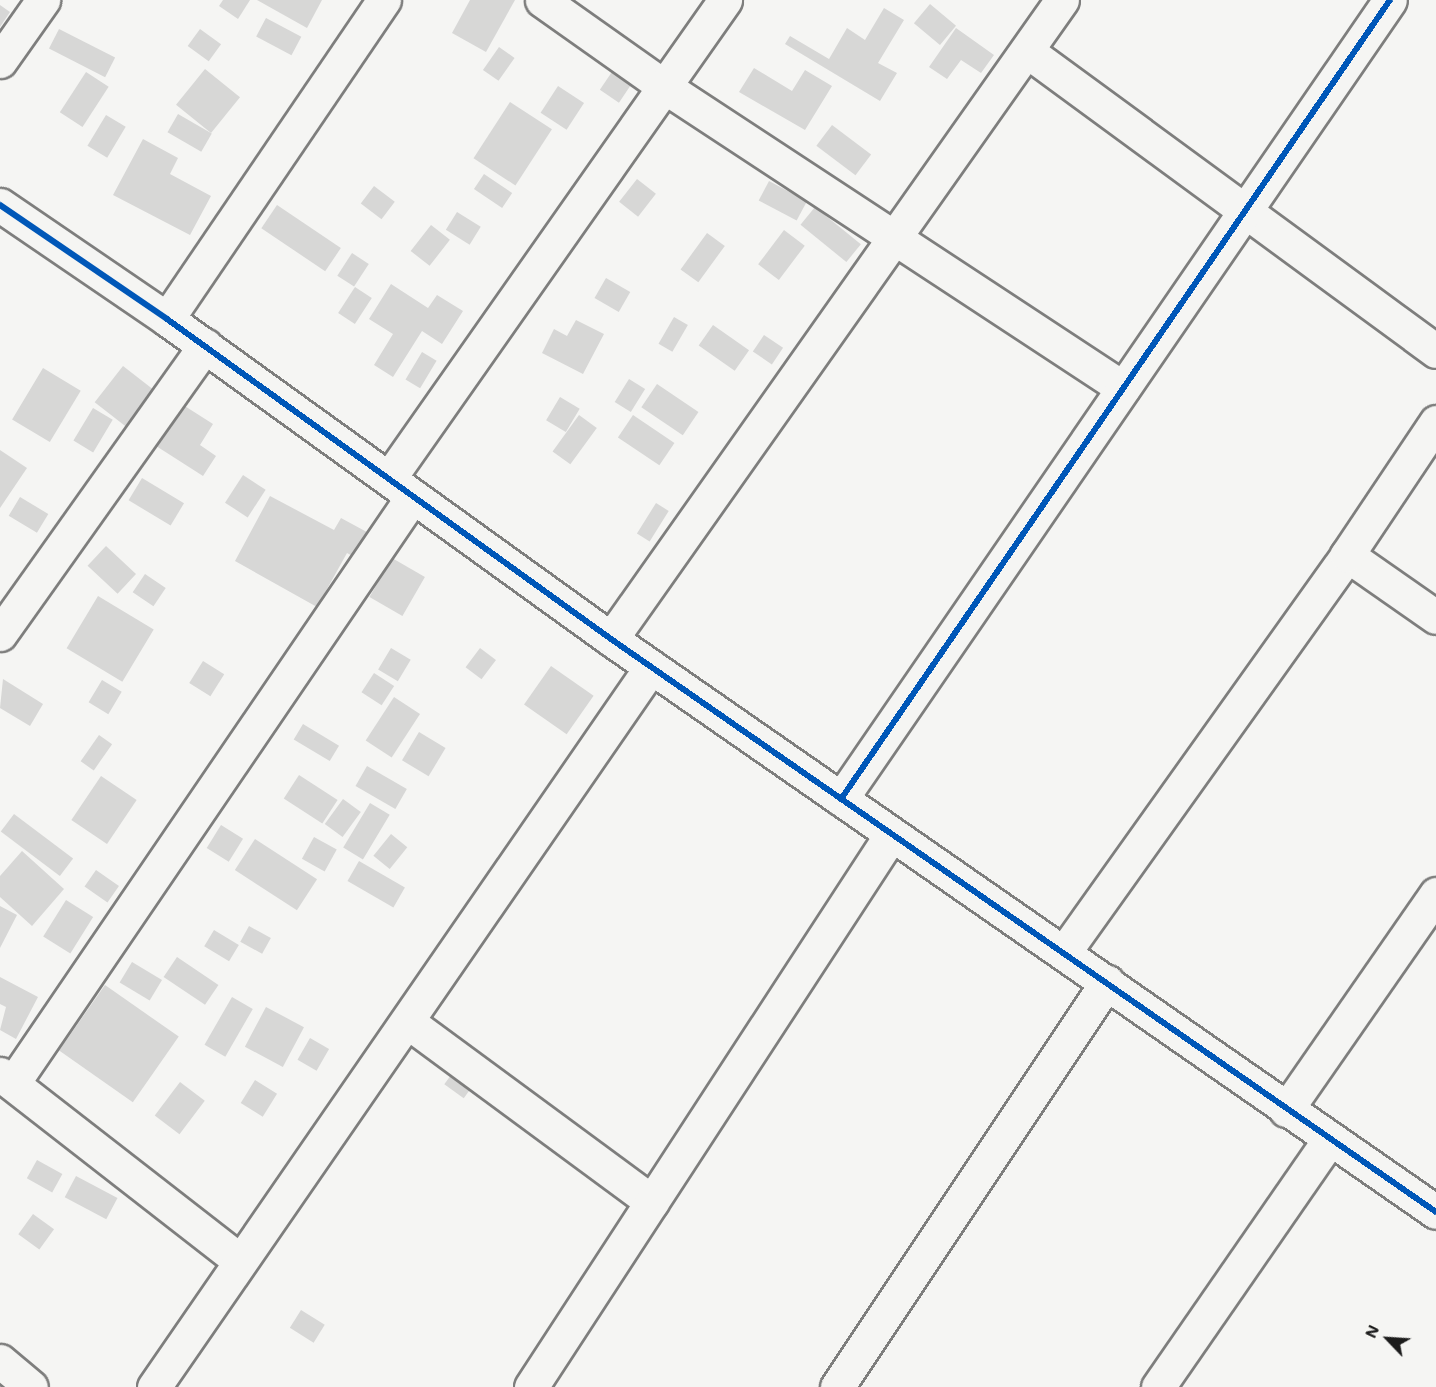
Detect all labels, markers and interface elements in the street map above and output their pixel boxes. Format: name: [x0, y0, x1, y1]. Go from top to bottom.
north arrow: [1358, 1309, 1418, 1369]
text: N: [1359, 1321, 1383, 1341]

